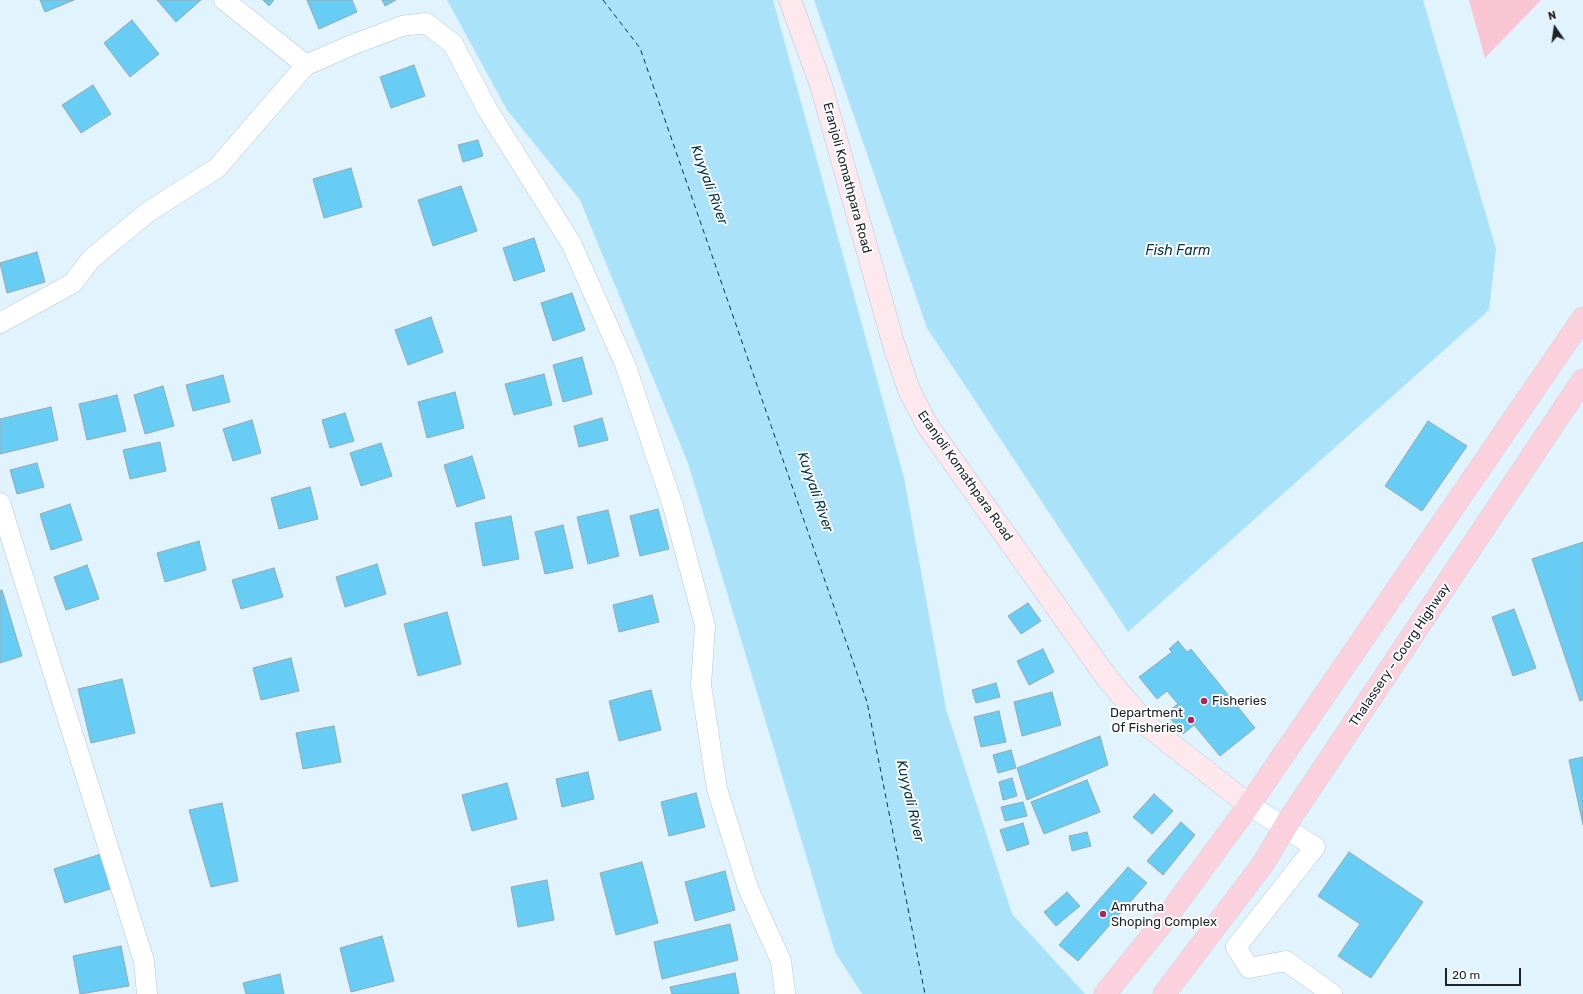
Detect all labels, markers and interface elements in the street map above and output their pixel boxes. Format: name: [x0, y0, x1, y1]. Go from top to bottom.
north arrow: [1535, 8, 1575, 48]
text: N: [1547, 9, 1558, 23]
street label: Eranjoli Komathpara Road: [819, 101, 875, 255]
water label: Kuyyali River: [687, 143, 731, 227]
water label: Fish Farm: [1146, 243, 1210, 259]
street label: Eranjoli Komathpara Road: [914, 408, 1016, 544]
water label: Kuyyali River: [793, 450, 837, 534]
street label: Thalassery - Coorg Highway: [1346, 580, 1454, 730]
place label: Fisheries: [1212, 693, 1267, 709]
marker: Fisheries: [1199, 696, 1209, 706]
place label: Department Of Fisheries: [1110, 705, 1183, 736]
marker: Department Of Fisheries: [1186, 715, 1196, 725]
water label: Kuyyali River: [892, 758, 928, 844]
place label: Amrutha Shoping Complex: [1111, 899, 1217, 930]
marker: Amrutha Shoping Complex: [1098, 909, 1108, 919]
scale bar: [1447, 960, 1523, 986]
text: 20 m: [1452, 968, 1480, 982]

